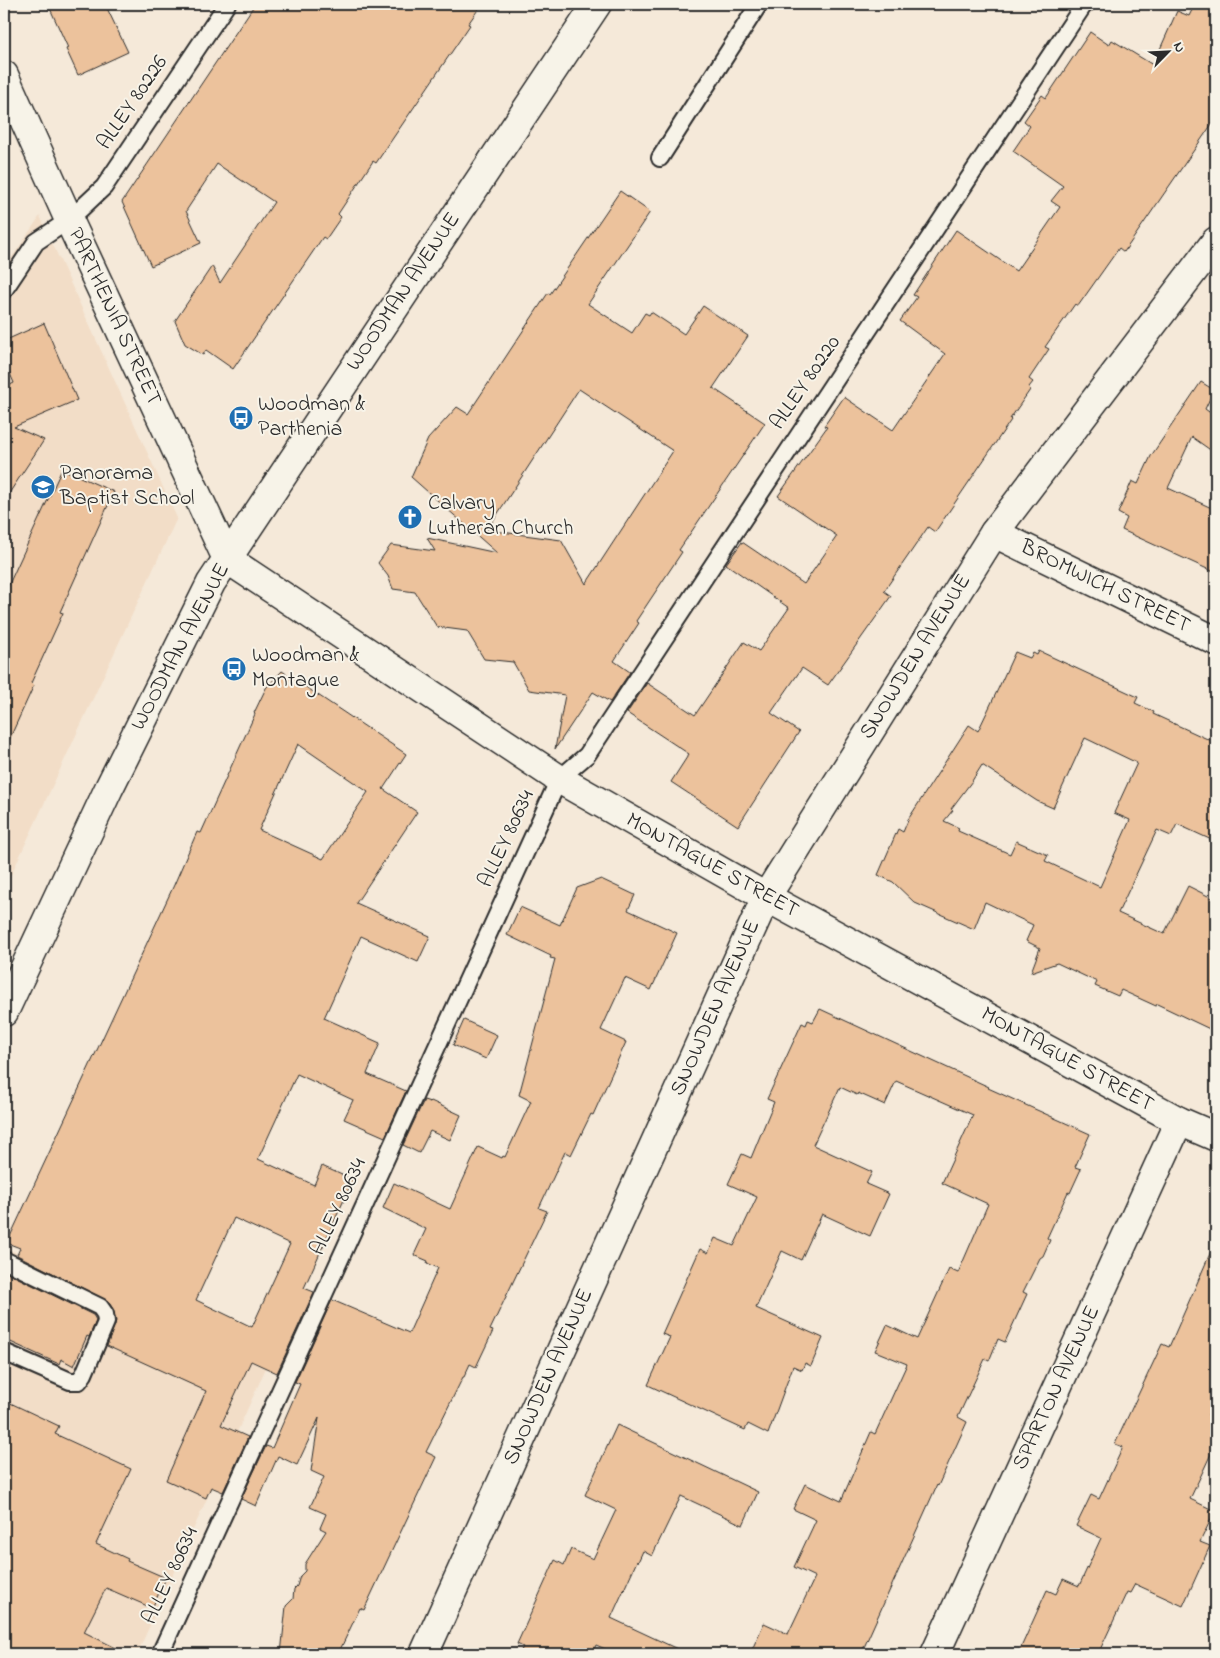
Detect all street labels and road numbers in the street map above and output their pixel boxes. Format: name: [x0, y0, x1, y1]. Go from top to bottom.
street label: ALLEY 80226: [90, 49, 177, 157]
street label: WOODMAN AVENUE: [339, 206, 469, 378]
street label: PARTHENIA STREET: [59, 223, 169, 412]
street label: ALLEY 80220: [763, 329, 849, 437]
street label: BROMWICH STREET: [1014, 531, 1196, 642]
street label: WOODMAN AVENUE: [123, 558, 239, 736]
street label: SNOWDEN AVENUE: [852, 568, 980, 746]
street label: ALLEY 80634: [470, 785, 544, 893]
street label: MONTAGUE STREET: [620, 805, 805, 927]
street label: SNOWDEN AVENUE: [663, 915, 769, 1101]
street label: MONTAGUE STREET: [975, 999, 1160, 1121]
street label: ALLEY 80634: [302, 1153, 376, 1261]
street label: SNOWDEN AVENUE: [496, 1284, 602, 1470]
street label: SPARTON AVENUE: [1005, 1301, 1109, 1475]
street label: ALLEY 80634: [134, 1522, 208, 1630]

